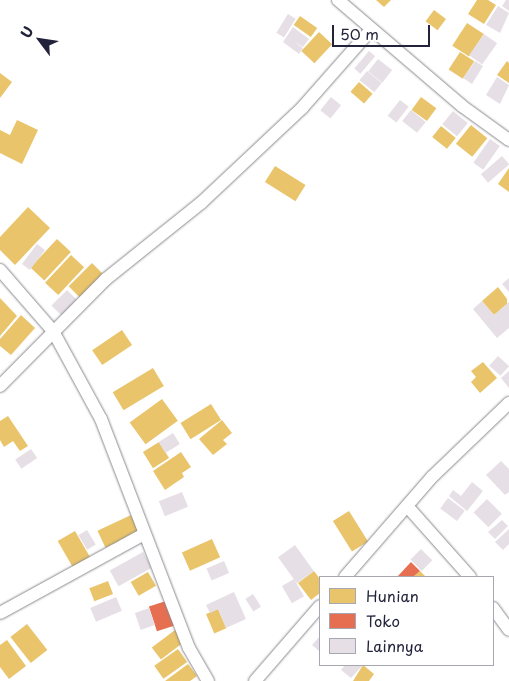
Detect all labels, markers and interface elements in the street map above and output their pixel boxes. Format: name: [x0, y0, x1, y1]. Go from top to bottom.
north arrow: [15, 15, 65, 65]
scale bar: [334, 15, 432, 47]
text: U: [15, 22, 38, 42]
text: 50 m: [340, 22, 379, 45]
legend: [319, 576, 494, 666]
text: Hunian: [366, 584, 419, 607]
text: Toko: [366, 609, 400, 632]
text: Lainnya: [366, 634, 423, 657]

